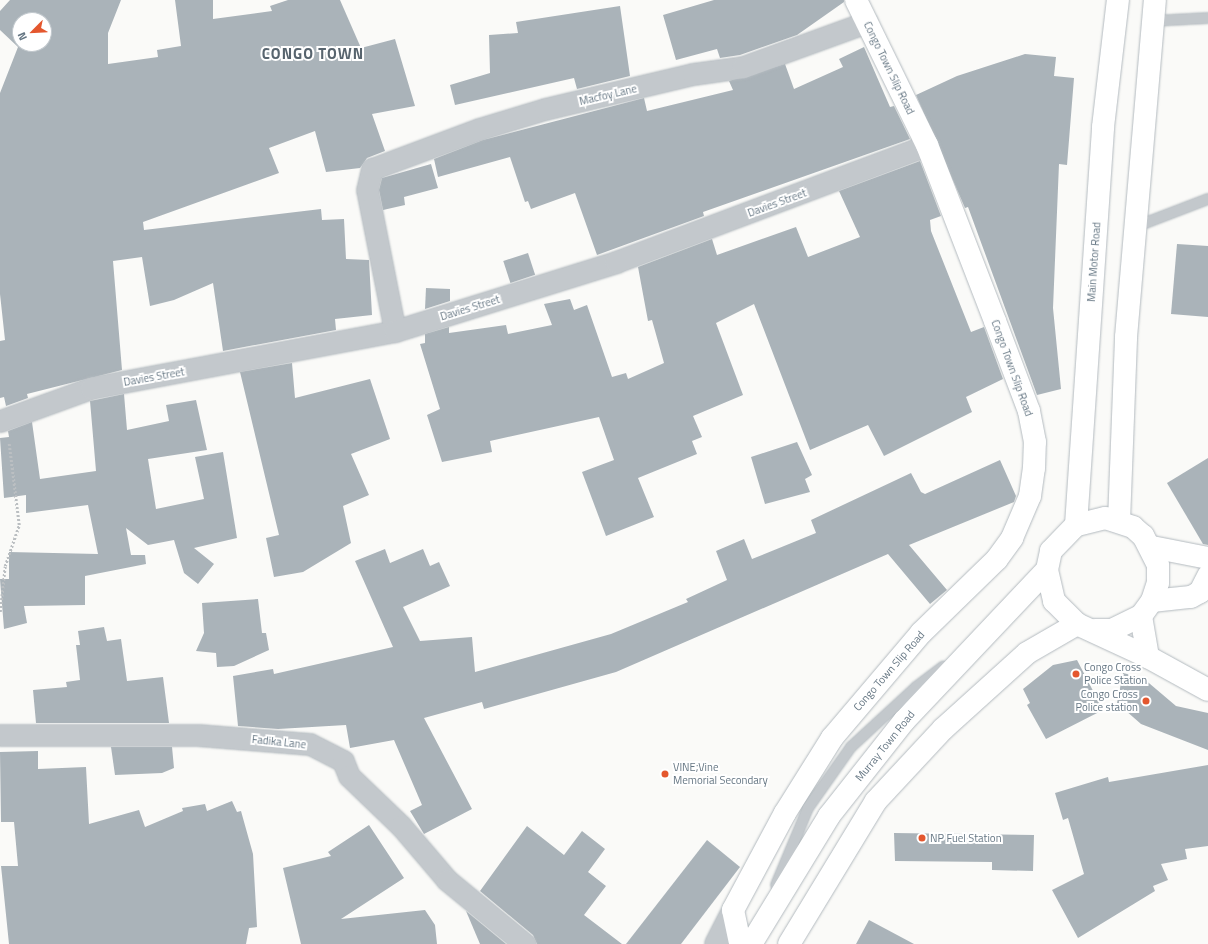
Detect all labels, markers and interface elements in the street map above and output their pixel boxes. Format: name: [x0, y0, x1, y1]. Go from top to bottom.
north arrow: [12, 12, 52, 52]
street label: Congo Town Slip Road: [861, 19, 917, 117]
text: N: [13, 30, 31, 43]
district label: CONGO TOWN: [262, 45, 364, 63]
street label: Macfoy Lane: [578, 82, 638, 108]
street label: Davies Street: [746, 186, 808, 220]
street label: Main Motor Road: [1085, 222, 1103, 302]
street label: Davies Street: [439, 293, 501, 323]
street label: Congo Town Slip Road: [988, 318, 1036, 418]
street label: Davies Street: [122, 365, 186, 389]
street label: Congo Town Slip Road: [851, 628, 927, 714]
place label: Congo Cross Police Station: [1084, 661, 1147, 687]
marker: Congo Cross Police Station: [1071, 669, 1081, 679]
place label: Congo Cross Police station: [1076, 688, 1138, 714]
marker: Congo Cross Police station: [1141, 696, 1151, 706]
street label: Murray Town Road: [853, 708, 917, 784]
street label: Fadika Lane: [251, 733, 307, 751]
place label: VINE;Vine Memorial Secondary: [673, 761, 768, 787]
marker: VINE;Vine Memorial Secondary: [660, 769, 670, 779]
place label: NP Fuel Station: [930, 831, 1002, 845]
marker: NP Fuel Station: [917, 833, 927, 843]

